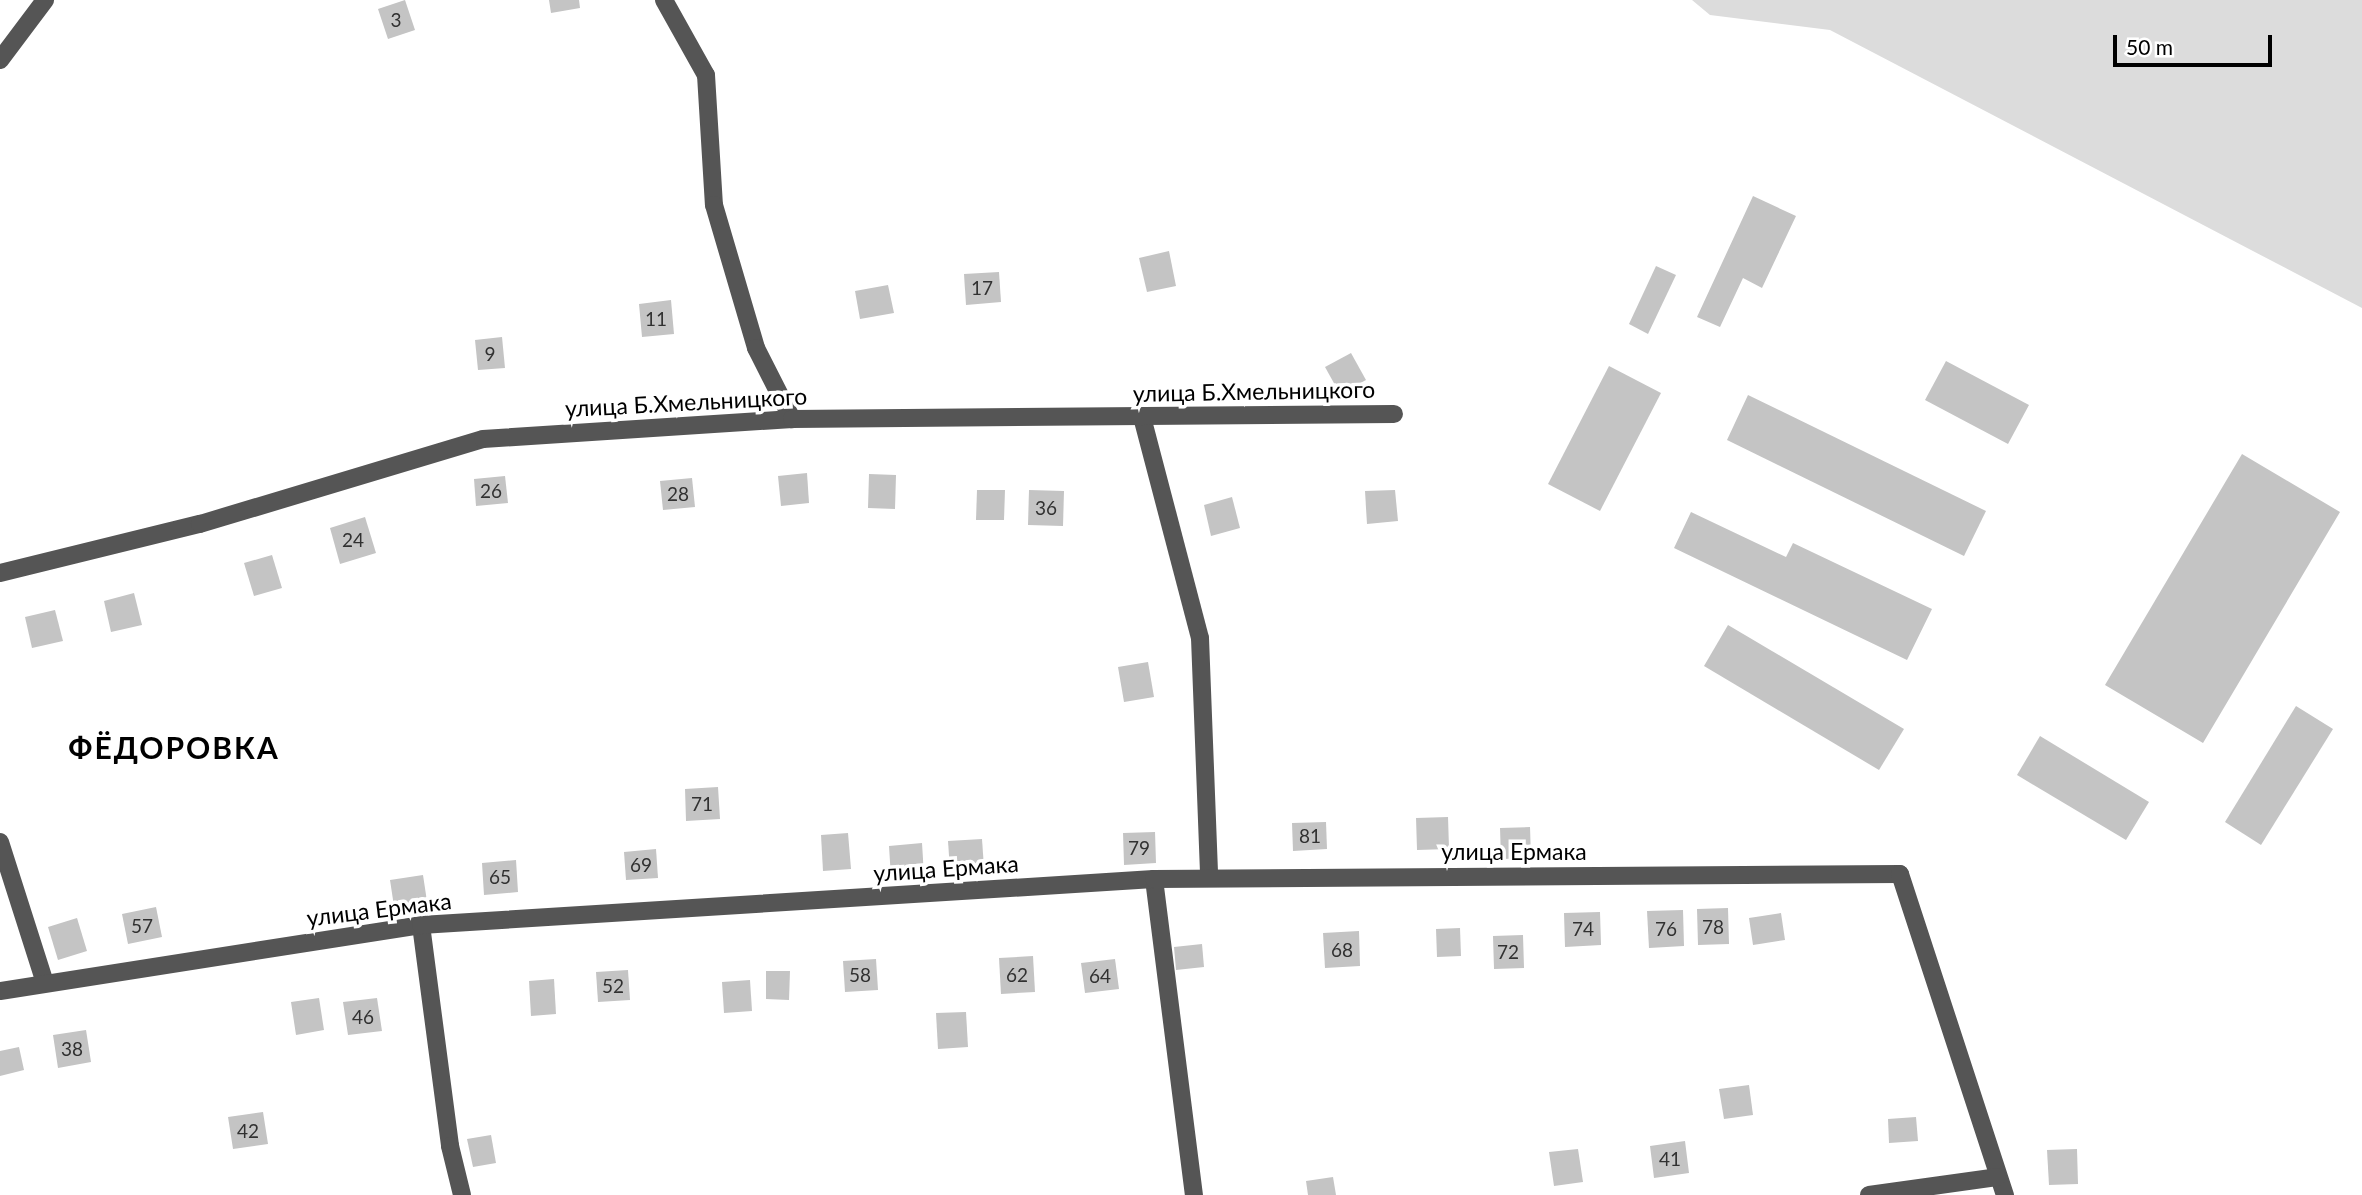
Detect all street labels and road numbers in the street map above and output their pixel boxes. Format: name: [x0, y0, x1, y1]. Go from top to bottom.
street label: улица Б.Хмельницкого: [1133, 375, 1375, 407]
street label: улица Б.Хмельницкого: [564, 382, 808, 422]
street label: улица Ермака: [1441, 837, 1587, 865]
street label: улица Ермака: [872, 849, 1020, 887]
street label: улица Ермака: [305, 886, 453, 932]

